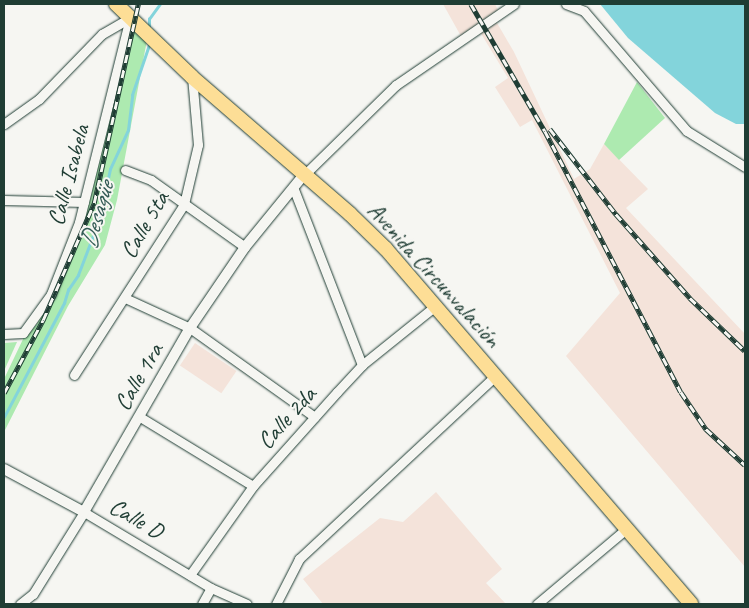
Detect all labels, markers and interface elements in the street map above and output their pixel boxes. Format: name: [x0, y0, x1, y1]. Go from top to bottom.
street label: Calle Isabela: [42, 121, 96, 229]
water label: Desagüe: [73, 178, 121, 252]
street label: Calle 5ta: [114, 186, 176, 264]
street label: Avenida Circunvalación: [361, 196, 507, 354]
street label: Calle 1ra: [108, 338, 170, 416]
street label: Calle 2da: [251, 381, 323, 455]
street label: Calle D: [104, 492, 168, 546]

